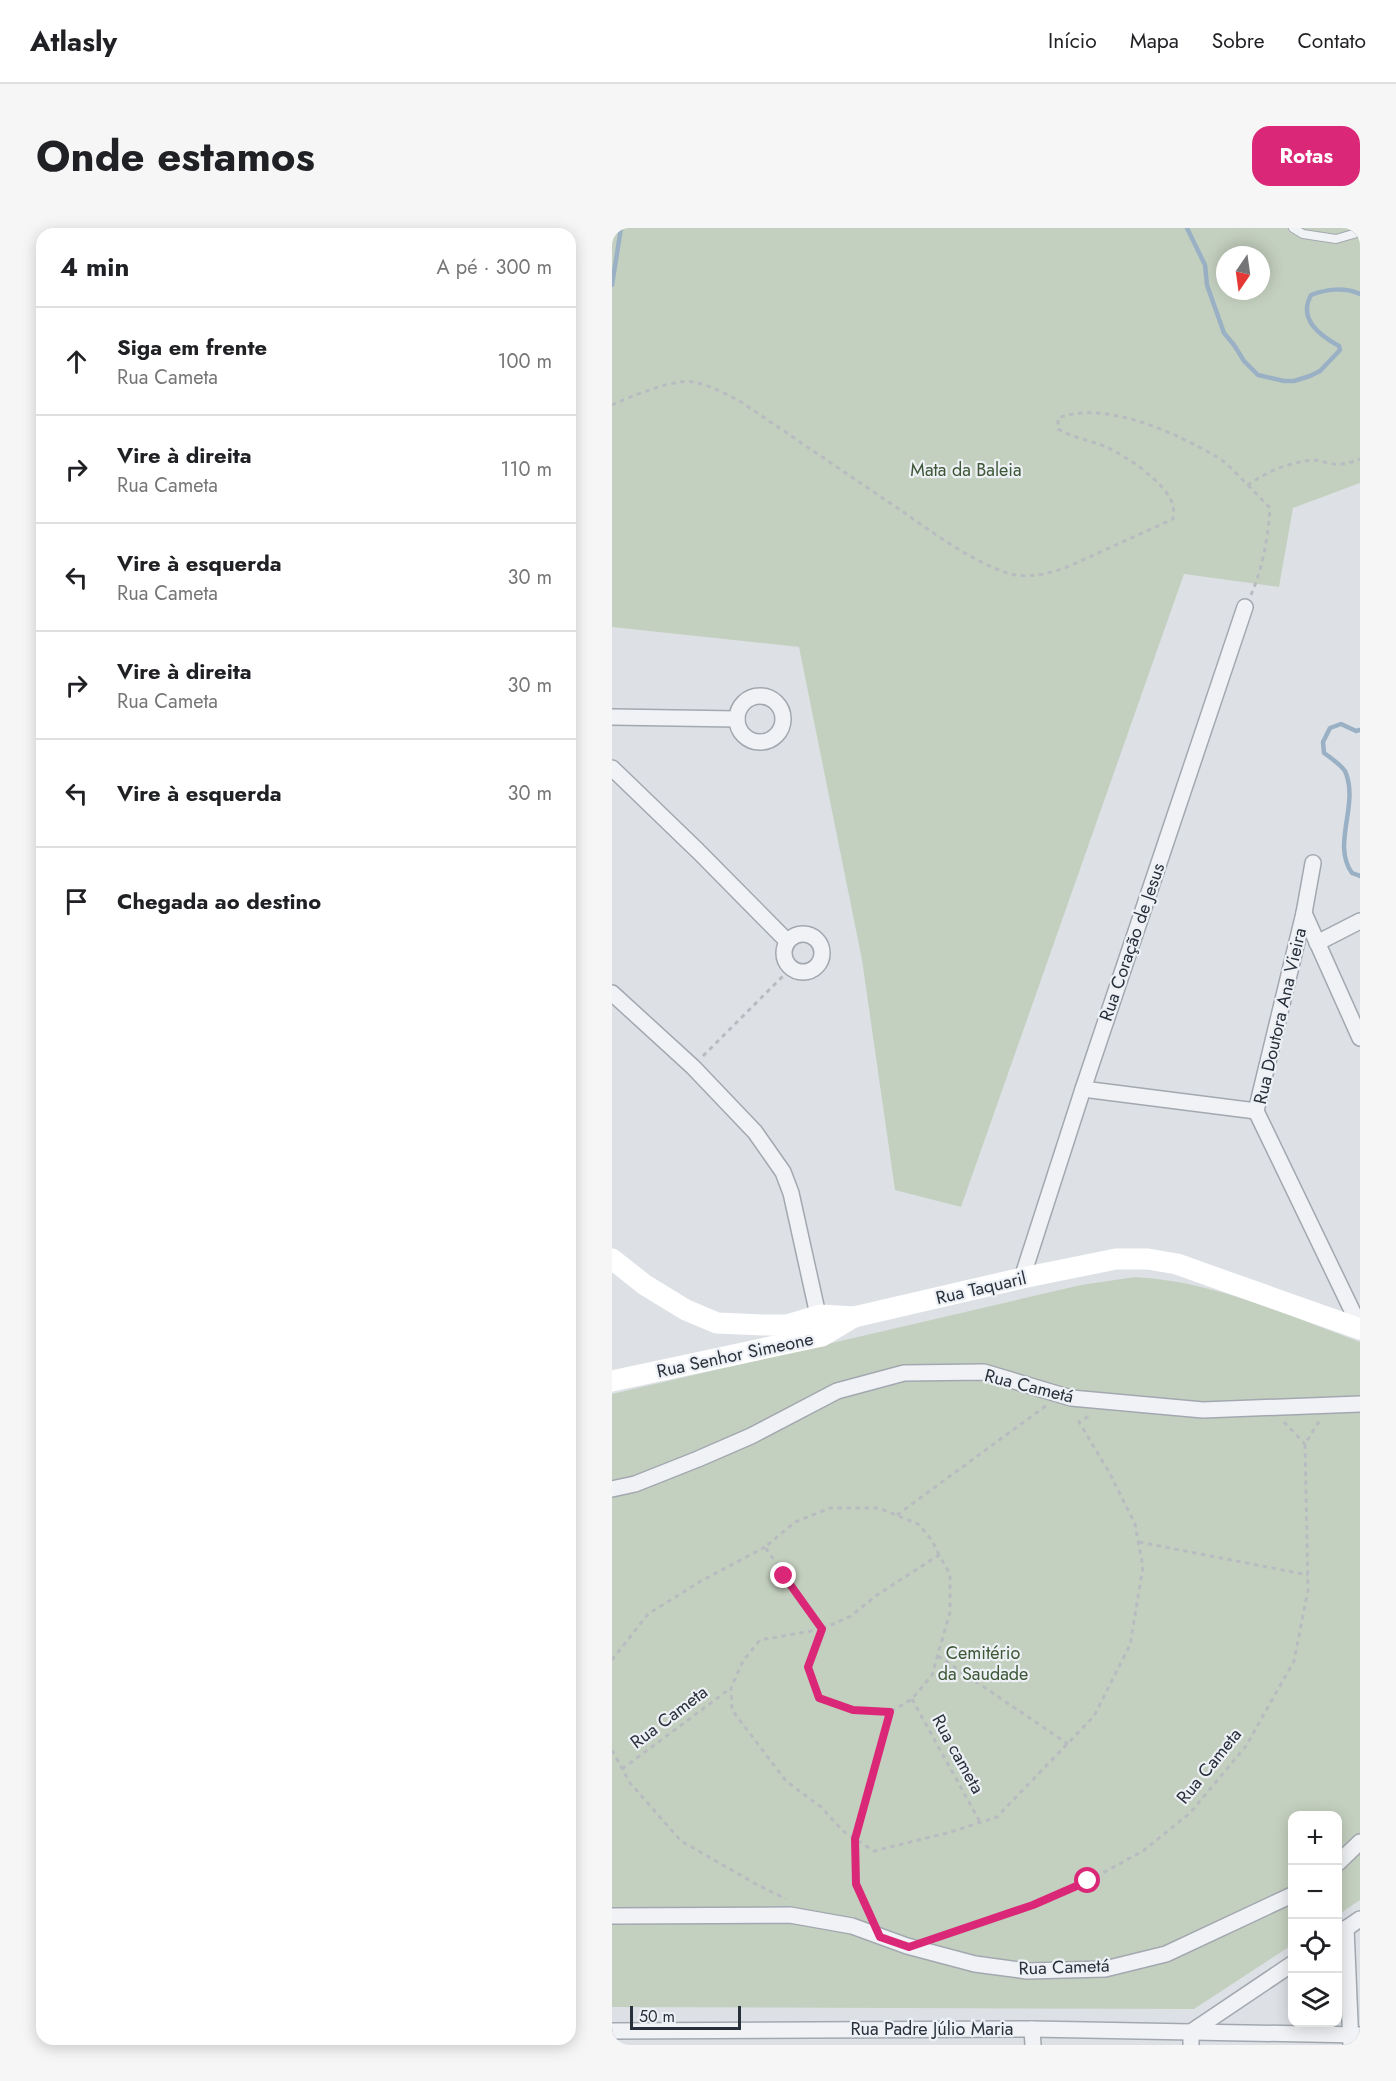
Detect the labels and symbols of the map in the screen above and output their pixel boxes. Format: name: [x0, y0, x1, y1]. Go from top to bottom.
north arrow: [1216, 246, 1270, 300]
park label: Mata da Baleia: [910, 457, 1022, 483]
street label: Rua Coração de Jesus: [1093, 859, 1171, 1025]
street label: Rua Doutora Ana Vieira: [1247, 925, 1313, 1107]
street label: Rua Taquaril: [933, 1265, 1029, 1311]
street label: Rua Senhor Simeone: [654, 1326, 816, 1384]
street label: Rua Cametá: [982, 1362, 1076, 1410]
route end: [770, 1562, 796, 1588]
park label: Cemitério da Saudade: [938, 1640, 1028, 1687]
street label: Rua Cameta: [625, 1679, 713, 1755]
street label: Rua cameta: [926, 1710, 990, 1798]
street label: Rua Cameta: [1170, 1723, 1248, 1809]
route start: [1074, 1867, 1100, 1893]
street label: Rua Cametá: [1018, 1952, 1110, 1982]
scale bar: [630, 2003, 741, 2030]
street label: Rua Padre Júlio Maria: [851, 2016, 1013, 2042]

